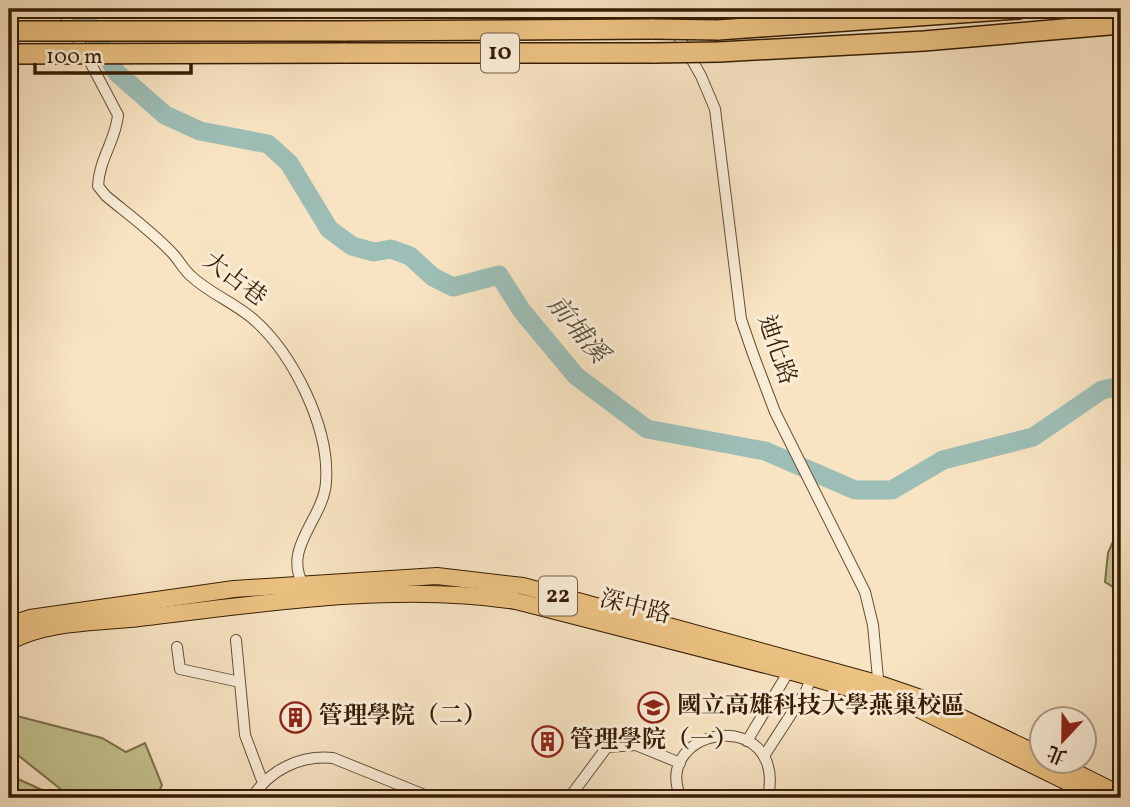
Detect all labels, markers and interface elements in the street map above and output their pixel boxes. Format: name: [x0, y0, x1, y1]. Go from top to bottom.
scale bar: [35, 32, 191, 76]
road number: 10: [481, 34, 519, 72]
text: 100 m: [46, 43, 103, 72]
street label: 大占巷: [195, 245, 273, 315]
water label: 前埔溪: [538, 289, 618, 374]
street label: 迪化路: [748, 310, 804, 390]
road number: 22: [539, 576, 577, 616]
street label: 深中路: [596, 583, 674, 633]
school or university icon: 國立高雄科技大學燕巢校區: [637, 690, 671, 724]
place label: 國立高雄科技大學燕巢校區: [677, 690, 965, 724]
building icon: 管理學院（二）: [279, 700, 313, 734]
place label: 管理學院（二）: [319, 700, 487, 734]
north arrow: [1028, 706, 1098, 776]
building icon: 管理學院（一）: [530, 724, 564, 758]
place label: 管理學院（一）: [570, 724, 738, 758]
text: 北: [1044, 738, 1071, 770]

